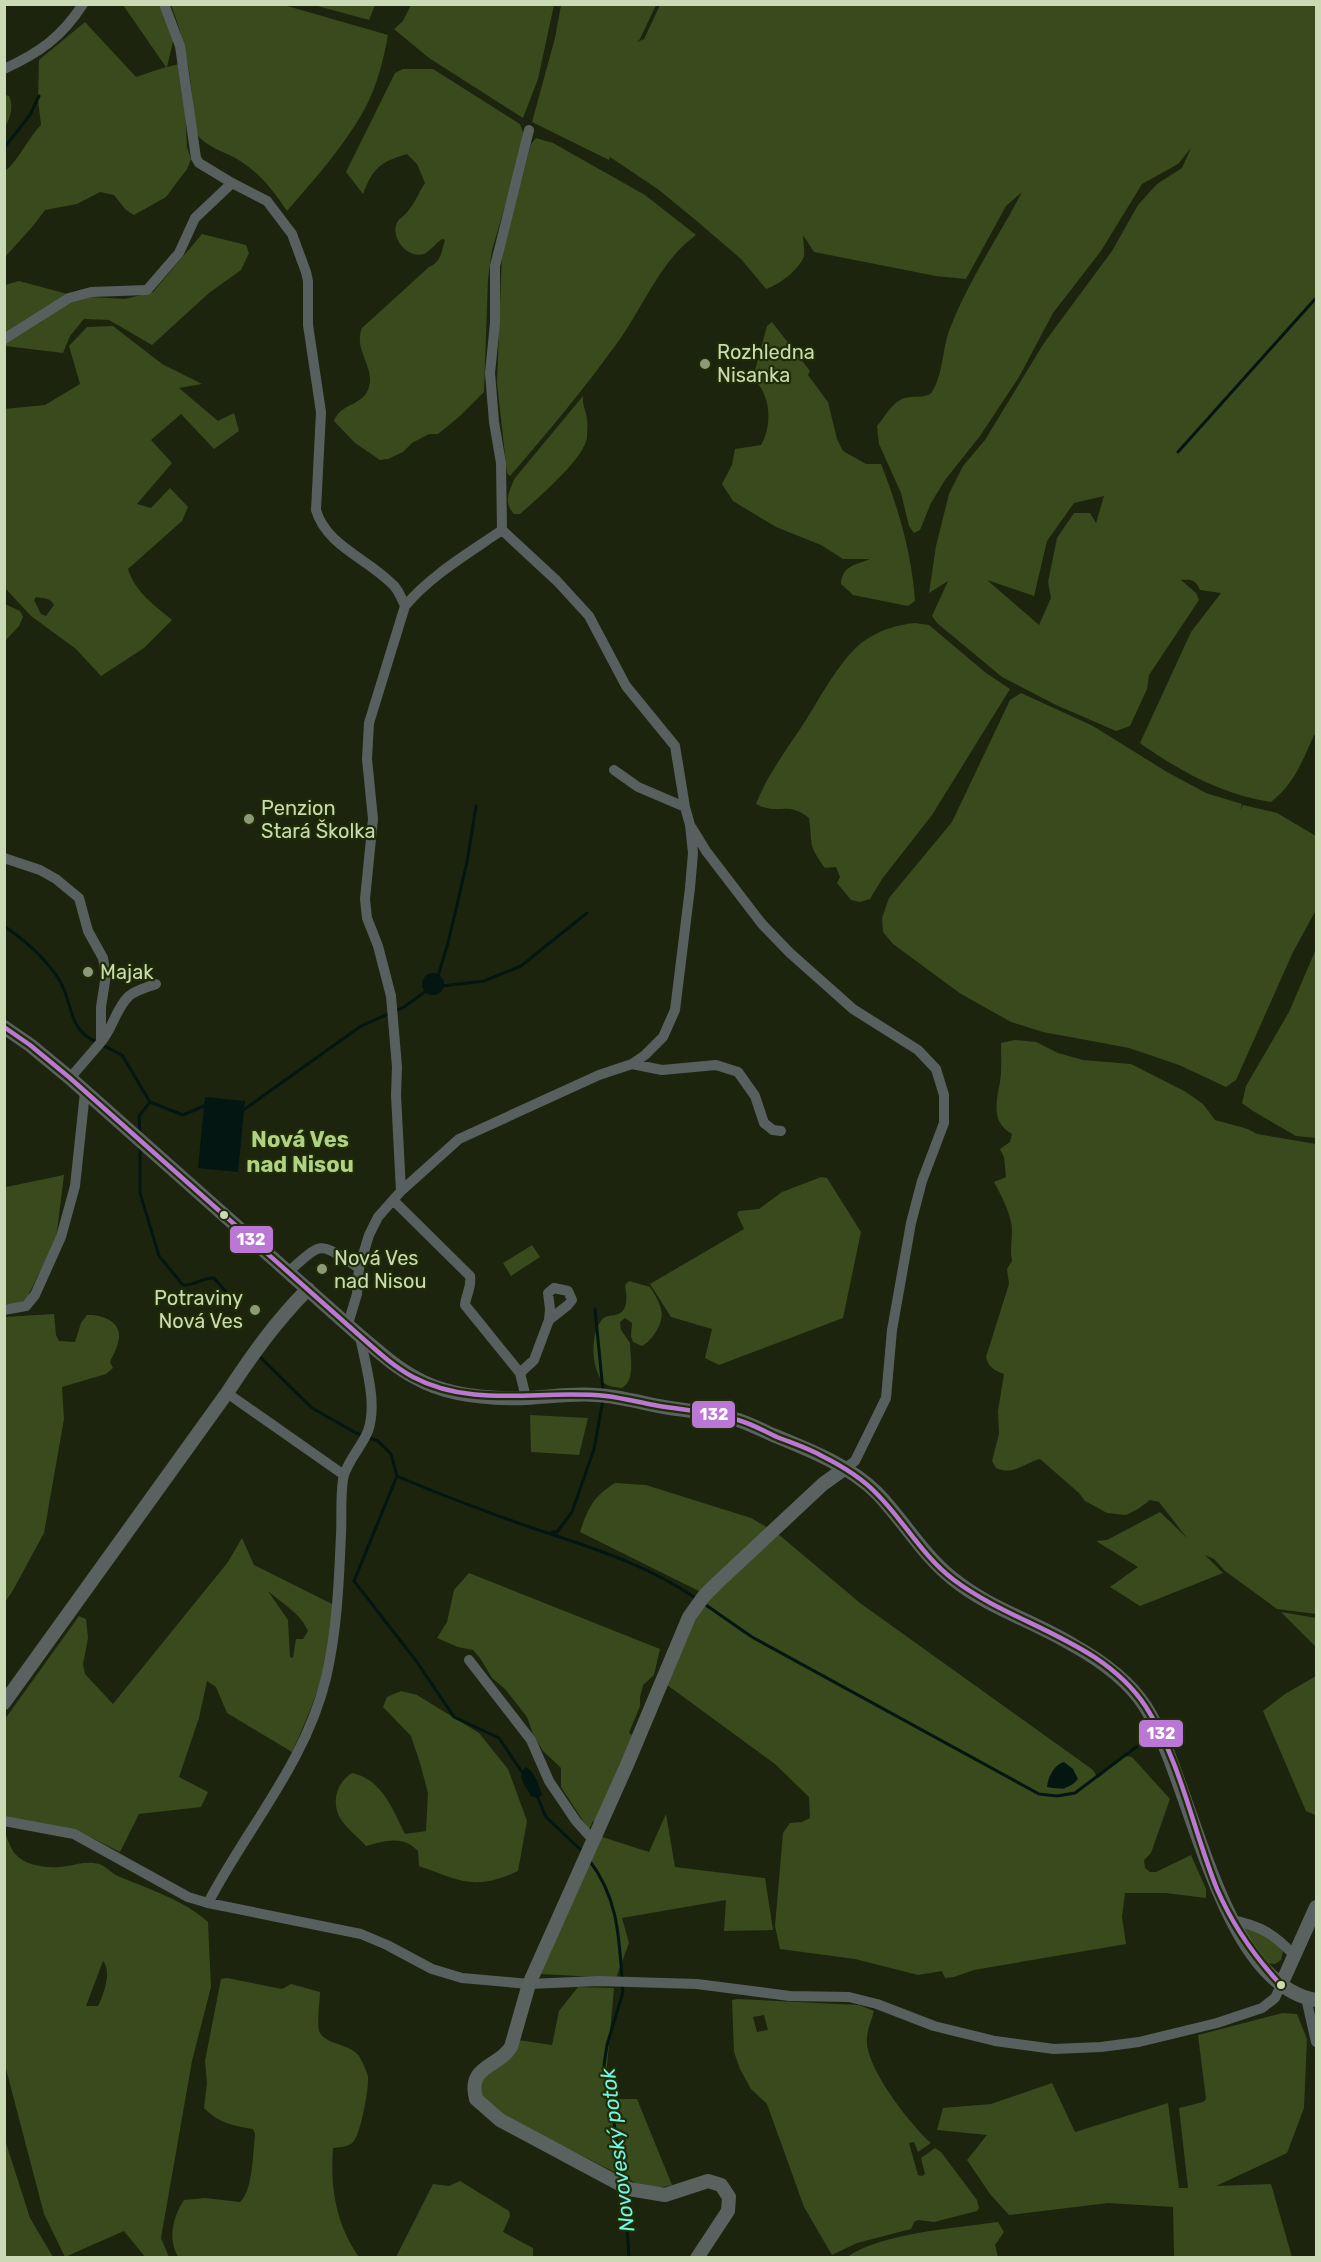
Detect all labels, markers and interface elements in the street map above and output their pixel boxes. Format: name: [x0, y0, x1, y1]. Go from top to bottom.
place label: Rozhledna Nisanka: [717, 340, 815, 387]
marker: Rozhledna Nisanka: [698, 357, 712, 371]
place label: Penzion Stará Školka: [261, 796, 375, 843]
marker: Penzion Stará Školka: [242, 812, 256, 826]
place label: Majak: [100, 960, 154, 984]
marker: Majak: [81, 965, 95, 979]
district label: Nová Ves nad Nisou: [246, 1126, 354, 1178]
unlabelled marker: [218, 1209, 230, 1221]
line badge: 132: [229, 1225, 274, 1254]
text: 132: [237, 1230, 265, 1249]
place label: Nová Ves nad Nisou: [334, 1246, 426, 1293]
marker: Nová Ves nad Nisou: [315, 1262, 329, 1276]
place label: Potraviny Nová Ves: [154, 1286, 243, 1333]
marker: Potraviny Nová Ves: [248, 1303, 262, 1317]
line badge: 132: [691, 1400, 736, 1429]
text: 132: [700, 1405, 728, 1424]
line badge: 132: [1138, 1719, 1184, 1748]
text: 132: [1147, 1724, 1175, 1743]
unlabelled marker: [1275, 1979, 1287, 1991]
water label: Novoveský potok: [594, 2065, 639, 2233]

